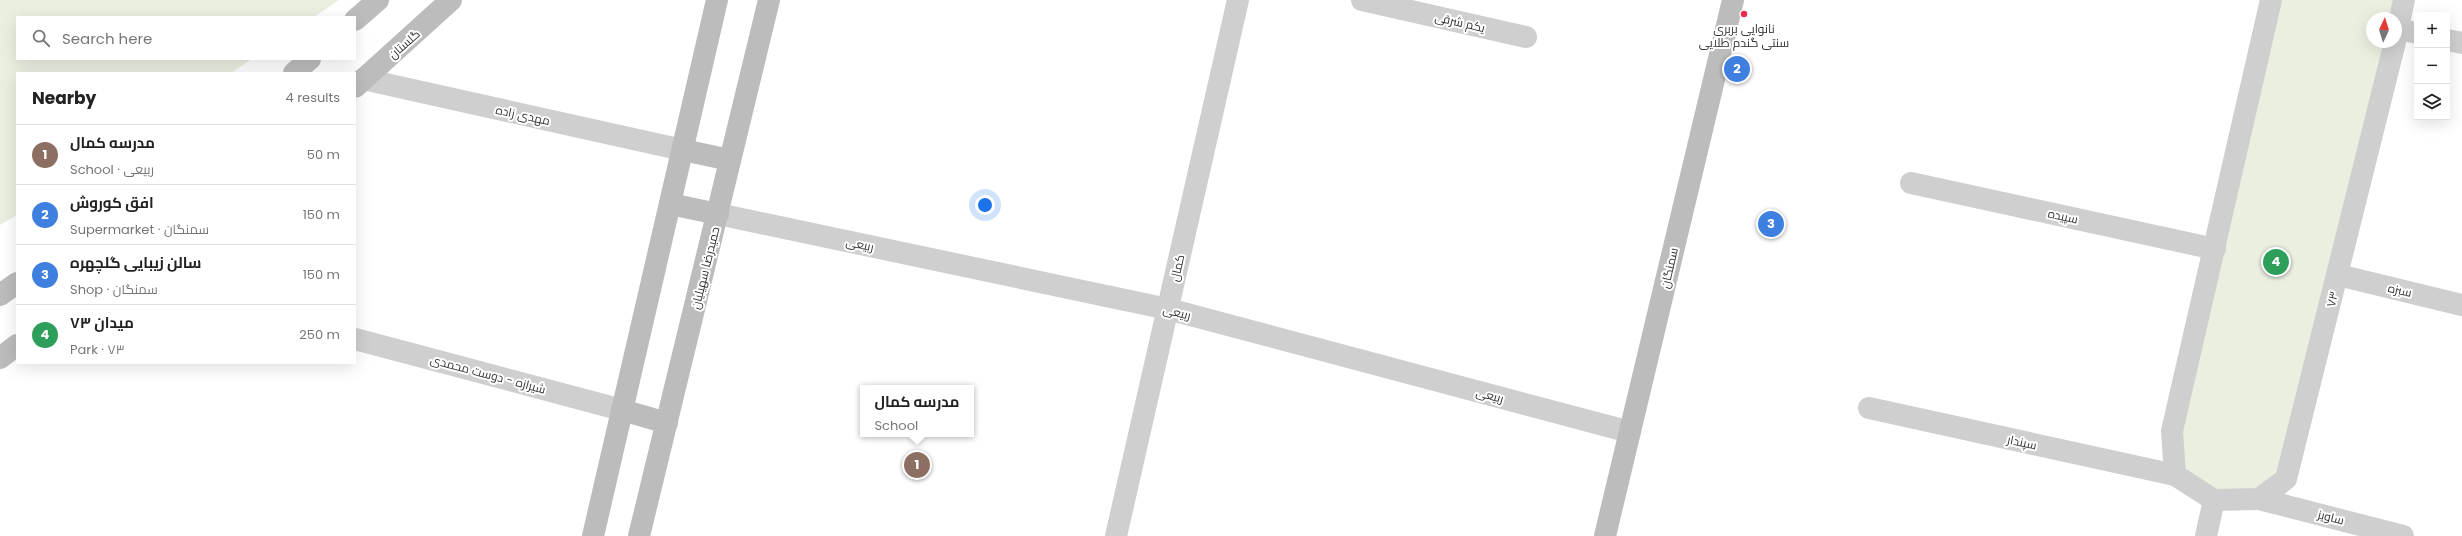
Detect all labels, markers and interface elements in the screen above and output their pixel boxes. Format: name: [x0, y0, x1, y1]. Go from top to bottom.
street label: یکم شرقی: [1433, 8, 1488, 36]
marker: نانوایی بربری سنتی گندم طلایی: [1739, 9, 1749, 19]
north arrow: [2366, 12, 2402, 48]
map controls: [2414, 12, 2450, 120]
button: +: [2414, 12, 2450, 48]
search box: [16, 16, 356, 60]
place label: نانوایی بربری سنتی گندم طلایی: [1699, 20, 1789, 51]
street label: گلستان: [384, 25, 424, 63]
icon: search: [30, 27, 52, 49]
text: Search here: [62, 28, 152, 49]
button: −: [2414, 48, 2450, 84]
pin: 2: [1724, 54, 1750, 84]
button: layers: [2414, 84, 2450, 120]
text: Nearby: [32, 86, 96, 110]
text: 4 results: [286, 88, 340, 107]
street label: مهدی زاده: [494, 101, 552, 129]
text: مدرسه کمال: [70, 132, 155, 153]
text: 1: [43, 145, 47, 164]
text: 50 m: [307, 145, 340, 164]
text: School · ربیعی: [70, 160, 154, 179]
text: افق کوروش: [70, 192, 154, 213]
your location: [975, 195, 995, 215]
text: 2: [41, 205, 49, 224]
text: 150 m: [303, 205, 340, 224]
street label: سپیده: [2046, 205, 2080, 227]
pin: 3: [1758, 209, 1784, 239]
text: Supermarket · سمنگان: [70, 220, 209, 239]
street label: حمیدرضا سهیلیان: [687, 225, 723, 311]
street label: ربیعی: [844, 233, 876, 255]
street label: سمنگان: [1656, 246, 1682, 290]
pin: 4: [2263, 247, 2289, 277]
text: سالن زیبایی گلچهره: [70, 252, 202, 273]
street label: کمال: [1166, 253, 1188, 283]
text: 3: [41, 265, 49, 284]
text: 150 m: [303, 265, 340, 284]
street label: سبزه: [2386, 279, 2414, 301]
text: Shop · سمنگان: [70, 280, 158, 299]
street label: ۷۳: [2322, 289, 2342, 309]
street label: ربیعی: [1161, 300, 1193, 324]
text: میدان ۷۳: [70, 312, 134, 333]
text: 4: [41, 325, 49, 344]
text: 250 m: [299, 325, 340, 344]
text: Park · ۷۳: [70, 340, 124, 359]
street label: شیرازه - دوست محمدی: [428, 350, 548, 398]
street label: ربیعی: [1474, 383, 1506, 407]
popup: [860, 385, 974, 437]
text: مدرسه کمال: [874, 391, 960, 412]
text: School: [874, 416, 918, 435]
street label: سپندار: [2005, 430, 2038, 453]
pin: 1: [904, 450, 930, 480]
street label: ساویز: [2315, 505, 2346, 529]

